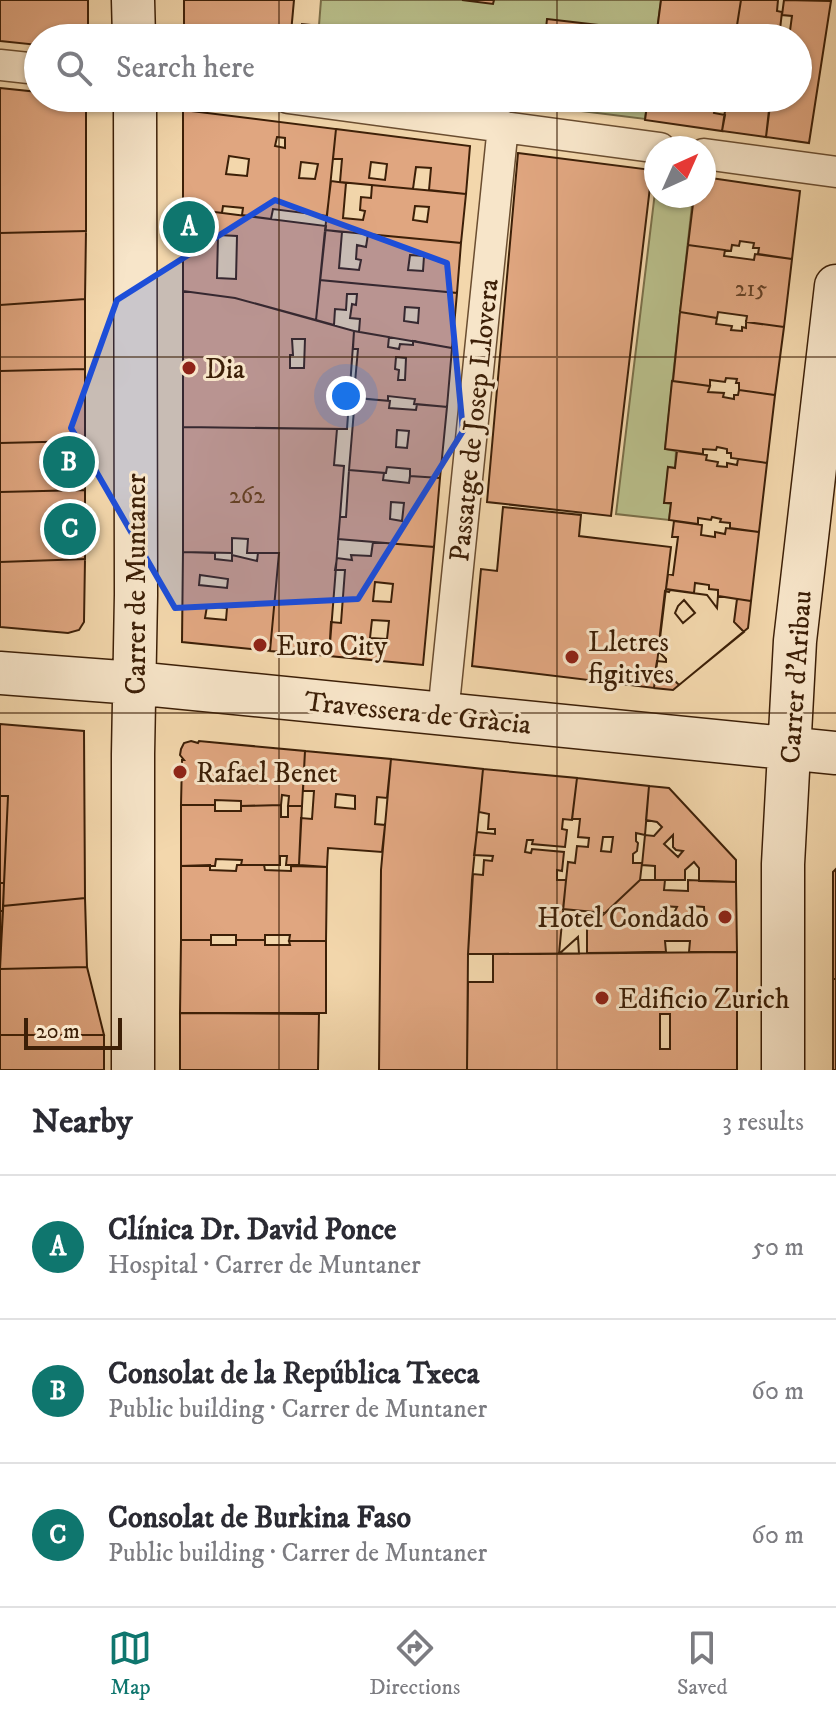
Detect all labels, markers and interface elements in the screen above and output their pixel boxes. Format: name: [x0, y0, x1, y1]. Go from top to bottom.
search box: [24, 24, 812, 112]
icon: search: [52, 46, 96, 90]
text: Search here: [116, 50, 255, 87]
north arrow: [644, 136, 716, 208]
pin: A: [163, 197, 215, 257]
house number: 215: [735, 274, 767, 304]
street label: Passatge de Josep Llovera: [442, 277, 507, 563]
place label: Dia: [205, 352, 245, 387]
marker: Dia: [180, 359, 198, 377]
your location: [326, 376, 366, 416]
pin: B: [43, 432, 95, 492]
street label: Carrer de Muntaner: [119, 473, 154, 695]
house number: 262: [229, 481, 265, 511]
pin: C: [44, 499, 96, 559]
street label: Carrer d'Aribau: [773, 589, 820, 765]
place label: Lletres figitives: [588, 625, 674, 692]
place label: Euro City: [276, 629, 388, 664]
marker: Euro City: [251, 636, 269, 654]
marker: Lletres figitives: [563, 648, 581, 666]
street label: Travessera de Gràcia: [303, 684, 533, 743]
place label: Rafael Benet: [196, 756, 338, 791]
marker: Rafael Benet: [171, 763, 189, 781]
place label: Hotel Condado: [537, 901, 709, 936]
marker: Hotel Condado: [716, 908, 734, 926]
place label: Edificio Zurich: [618, 982, 790, 1017]
marker: Edificio Zurich: [593, 989, 611, 1007]
scale bar: [24, 1014, 122, 1050]
text: 20 m: [36, 1018, 80, 1045]
text: Nearby: [32, 1101, 133, 1143]
text: 3 results: [722, 1106, 804, 1139]
text: Clínica Dr. David Ponce: [108, 1212, 397, 1249]
text: A: [50, 1231, 66, 1264]
text: 50 m: [752, 1231, 804, 1264]
text: Hospital · Carrer de Muntaner: [108, 1249, 421, 1282]
text: Consolat de la República Txeca: [108, 1356, 479, 1393]
text: B: [50, 1375, 66, 1408]
text: 60 m: [751, 1375, 804, 1408]
text: Public building · Carrer de Muntaner: [108, 1393, 487, 1426]
text: Consolat de Burkina Faso: [108, 1500, 411, 1537]
text: C: [49, 1519, 67, 1552]
text: 60 m: [751, 1519, 804, 1552]
text: Public building · Carrer de Muntaner: [108, 1537, 487, 1570]
tab: Map: [108, 1626, 152, 1701]
tab: Directions: [369, 1626, 460, 1701]
tab: Saved: [677, 1626, 728, 1701]

